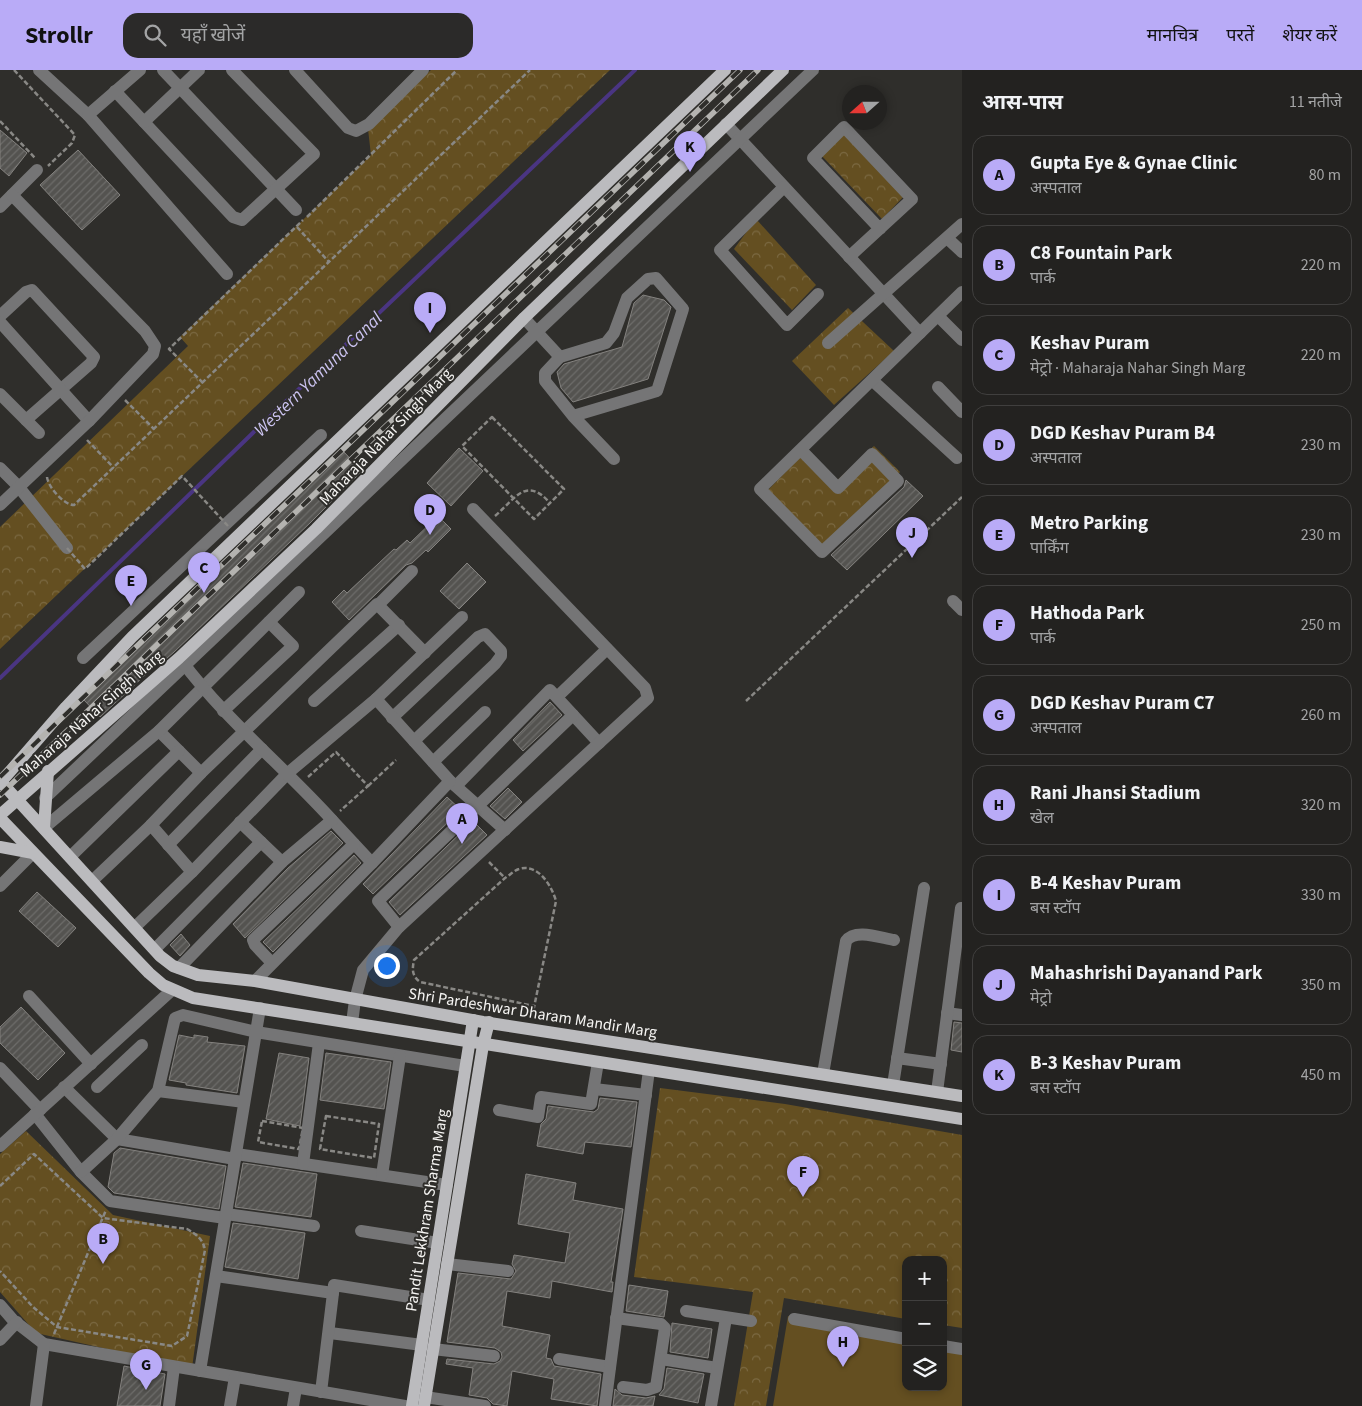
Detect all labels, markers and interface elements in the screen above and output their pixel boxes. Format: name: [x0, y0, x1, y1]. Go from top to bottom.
search box: [123, 13, 473, 58]
text: Strollr: [25, 18, 93, 53]
icon: search: [141, 21, 169, 49]
text: यहाँ खोजें: [181, 22, 245, 49]
text: मानचित्र: [1147, 23, 1198, 48]
text: परतें: [1226, 23, 1254, 48]
text: शेयर करें: [1282, 23, 1337, 48]
north arrow: [842, 85, 887, 130]
text: आस-पास: [982, 87, 1063, 117]
text: 11 नतीजे: [1289, 91, 1342, 113]
pin: K: [674, 131, 706, 172]
text: Gupta Eye & Gynae Clinic: [1030, 150, 1237, 177]
text: A: [994, 164, 1004, 186]
text: 80 m: [1309, 164, 1341, 186]
text: अस्पताल: [1030, 177, 1082, 199]
text: C8 Fountain Park: [1030, 240, 1172, 267]
text: B: [994, 254, 1004, 276]
text: 220 m: [1301, 254, 1341, 276]
text: पार्क: [1030, 267, 1056, 289]
pin: I: [414, 292, 446, 333]
water label: Western Yamuna Canal: [249, 306, 388, 442]
text: Keshav Puram: [1030, 330, 1150, 357]
text: C: [994, 344, 1004, 366]
text: 220 m: [1301, 344, 1341, 366]
text: मेट्रो · Maharaja Nahar Singh Marg: [1030, 357, 1245, 379]
street label: Maharaja Nahar Singh Marg: [314, 363, 457, 510]
text: DGD Keshav Puram B4: [1030, 420, 1215, 447]
text: D: [994, 434, 1004, 456]
text: 230 m: [1301, 434, 1341, 456]
text: अस्पताल: [1030, 447, 1082, 469]
pin: D: [414, 494, 446, 535]
text: Metro Parking: [1030, 510, 1148, 537]
pin: J: [896, 517, 928, 558]
text: E: [995, 524, 1003, 546]
text: 230 m: [1301, 524, 1341, 546]
text: पार्किंग: [1030, 537, 1069, 559]
pin: C: [188, 552, 220, 593]
pin: E: [115, 565, 147, 606]
text: Hathoda Park: [1030, 600, 1145, 627]
text: F: [995, 614, 1003, 636]
text: 250 m: [1301, 614, 1341, 636]
text: पार्क: [1030, 627, 1056, 649]
street label: Maharaja Nahar Singh Marg: [15, 645, 168, 782]
text: DGD Keshav Puram C7: [1030, 690, 1215, 717]
text: G: [994, 704, 1004, 726]
text: 260 m: [1301, 704, 1341, 726]
text: अस्पताल: [1030, 717, 1082, 739]
text: Rani Jhansi Stadium: [1030, 780, 1200, 807]
text: H: [994, 794, 1004, 816]
text: 320 m: [1301, 794, 1341, 816]
pin: A: [446, 803, 478, 844]
text: खेल: [1030, 807, 1054, 829]
text: B-4 Keshav Puram: [1030, 870, 1181, 897]
text: I: [997, 884, 1001, 906]
text: 330 m: [1301, 884, 1341, 906]
text: बस स्टॉप: [1030, 897, 1081, 919]
your location: [374, 953, 400, 979]
text: Mahashrishi Dayanand Park: [1030, 960, 1262, 987]
text: J: [995, 974, 1003, 996]
text: 350 m: [1301, 974, 1341, 996]
street label: Shri Pardeshwar Dharam Mandir Marg: [407, 982, 659, 1044]
text: मेट्रो: [1030, 987, 1052, 1009]
text: B-3 Keshav Puram: [1030, 1050, 1181, 1077]
text: K: [994, 1064, 1004, 1086]
text: 450 m: [1301, 1064, 1341, 1086]
text: बस स्टॉप: [1030, 1077, 1081, 1099]
street label: Pandit Lekkhram Sharma Marg: [400, 1107, 454, 1313]
pin: F: [787, 1156, 819, 1197]
pin: B: [87, 1223, 119, 1264]
map controls: [902, 1256, 947, 1391]
button: +: [902, 1256, 947, 1301]
button: −: [902, 1301, 947, 1346]
pin: H: [827, 1326, 859, 1367]
button: layers: [902, 1346, 947, 1391]
pin: G: [130, 1349, 162, 1390]

